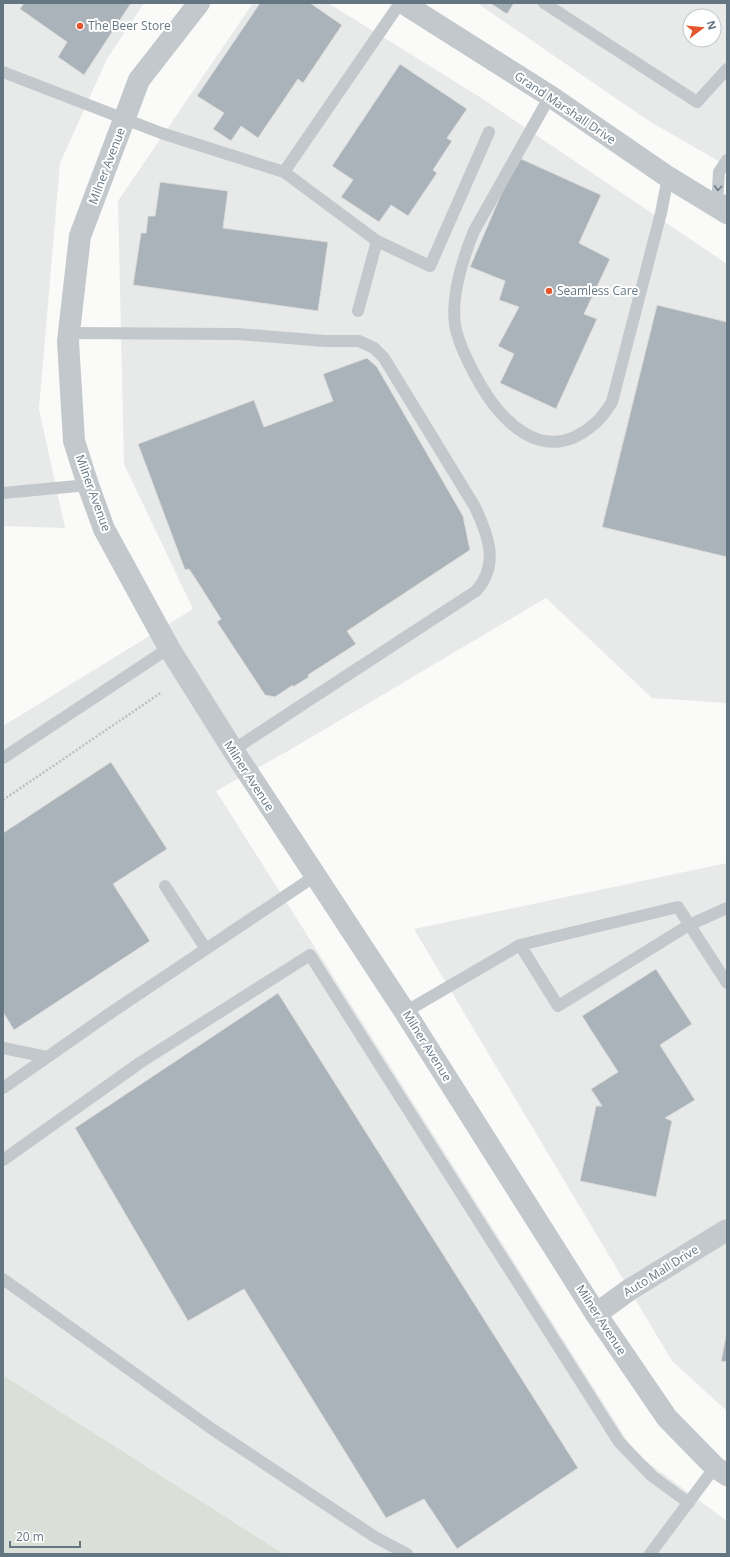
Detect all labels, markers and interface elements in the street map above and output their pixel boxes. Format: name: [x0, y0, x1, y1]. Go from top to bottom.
north arrow: [682, 8, 722, 48]
place label: The Beer Store: [88, 17, 171, 34]
text: N: [704, 19, 721, 31]
marker: The Beer Store: [75, 21, 85, 31]
street label: Grand Marshall Drive: [511, 67, 619, 148]
street label: Milner Avenue: [84, 125, 129, 207]
one-way arrow: [713, 185, 722, 191]
place label: Seamless Care: [557, 282, 639, 299]
marker: Seamless Care: [544, 286, 554, 296]
street label: Milner Avenue: [72, 452, 115, 534]
street label: Milner Avenue: [220, 737, 279, 814]
street label: Milner Avenue: [399, 1007, 456, 1085]
street label: Auto Mall Drive: [620, 1241, 702, 1300]
street label: Milner Avenue: [572, 1281, 631, 1358]
scale bar: [10, 1523, 80, 1549]
text: 20 m: [16, 1528, 44, 1545]

